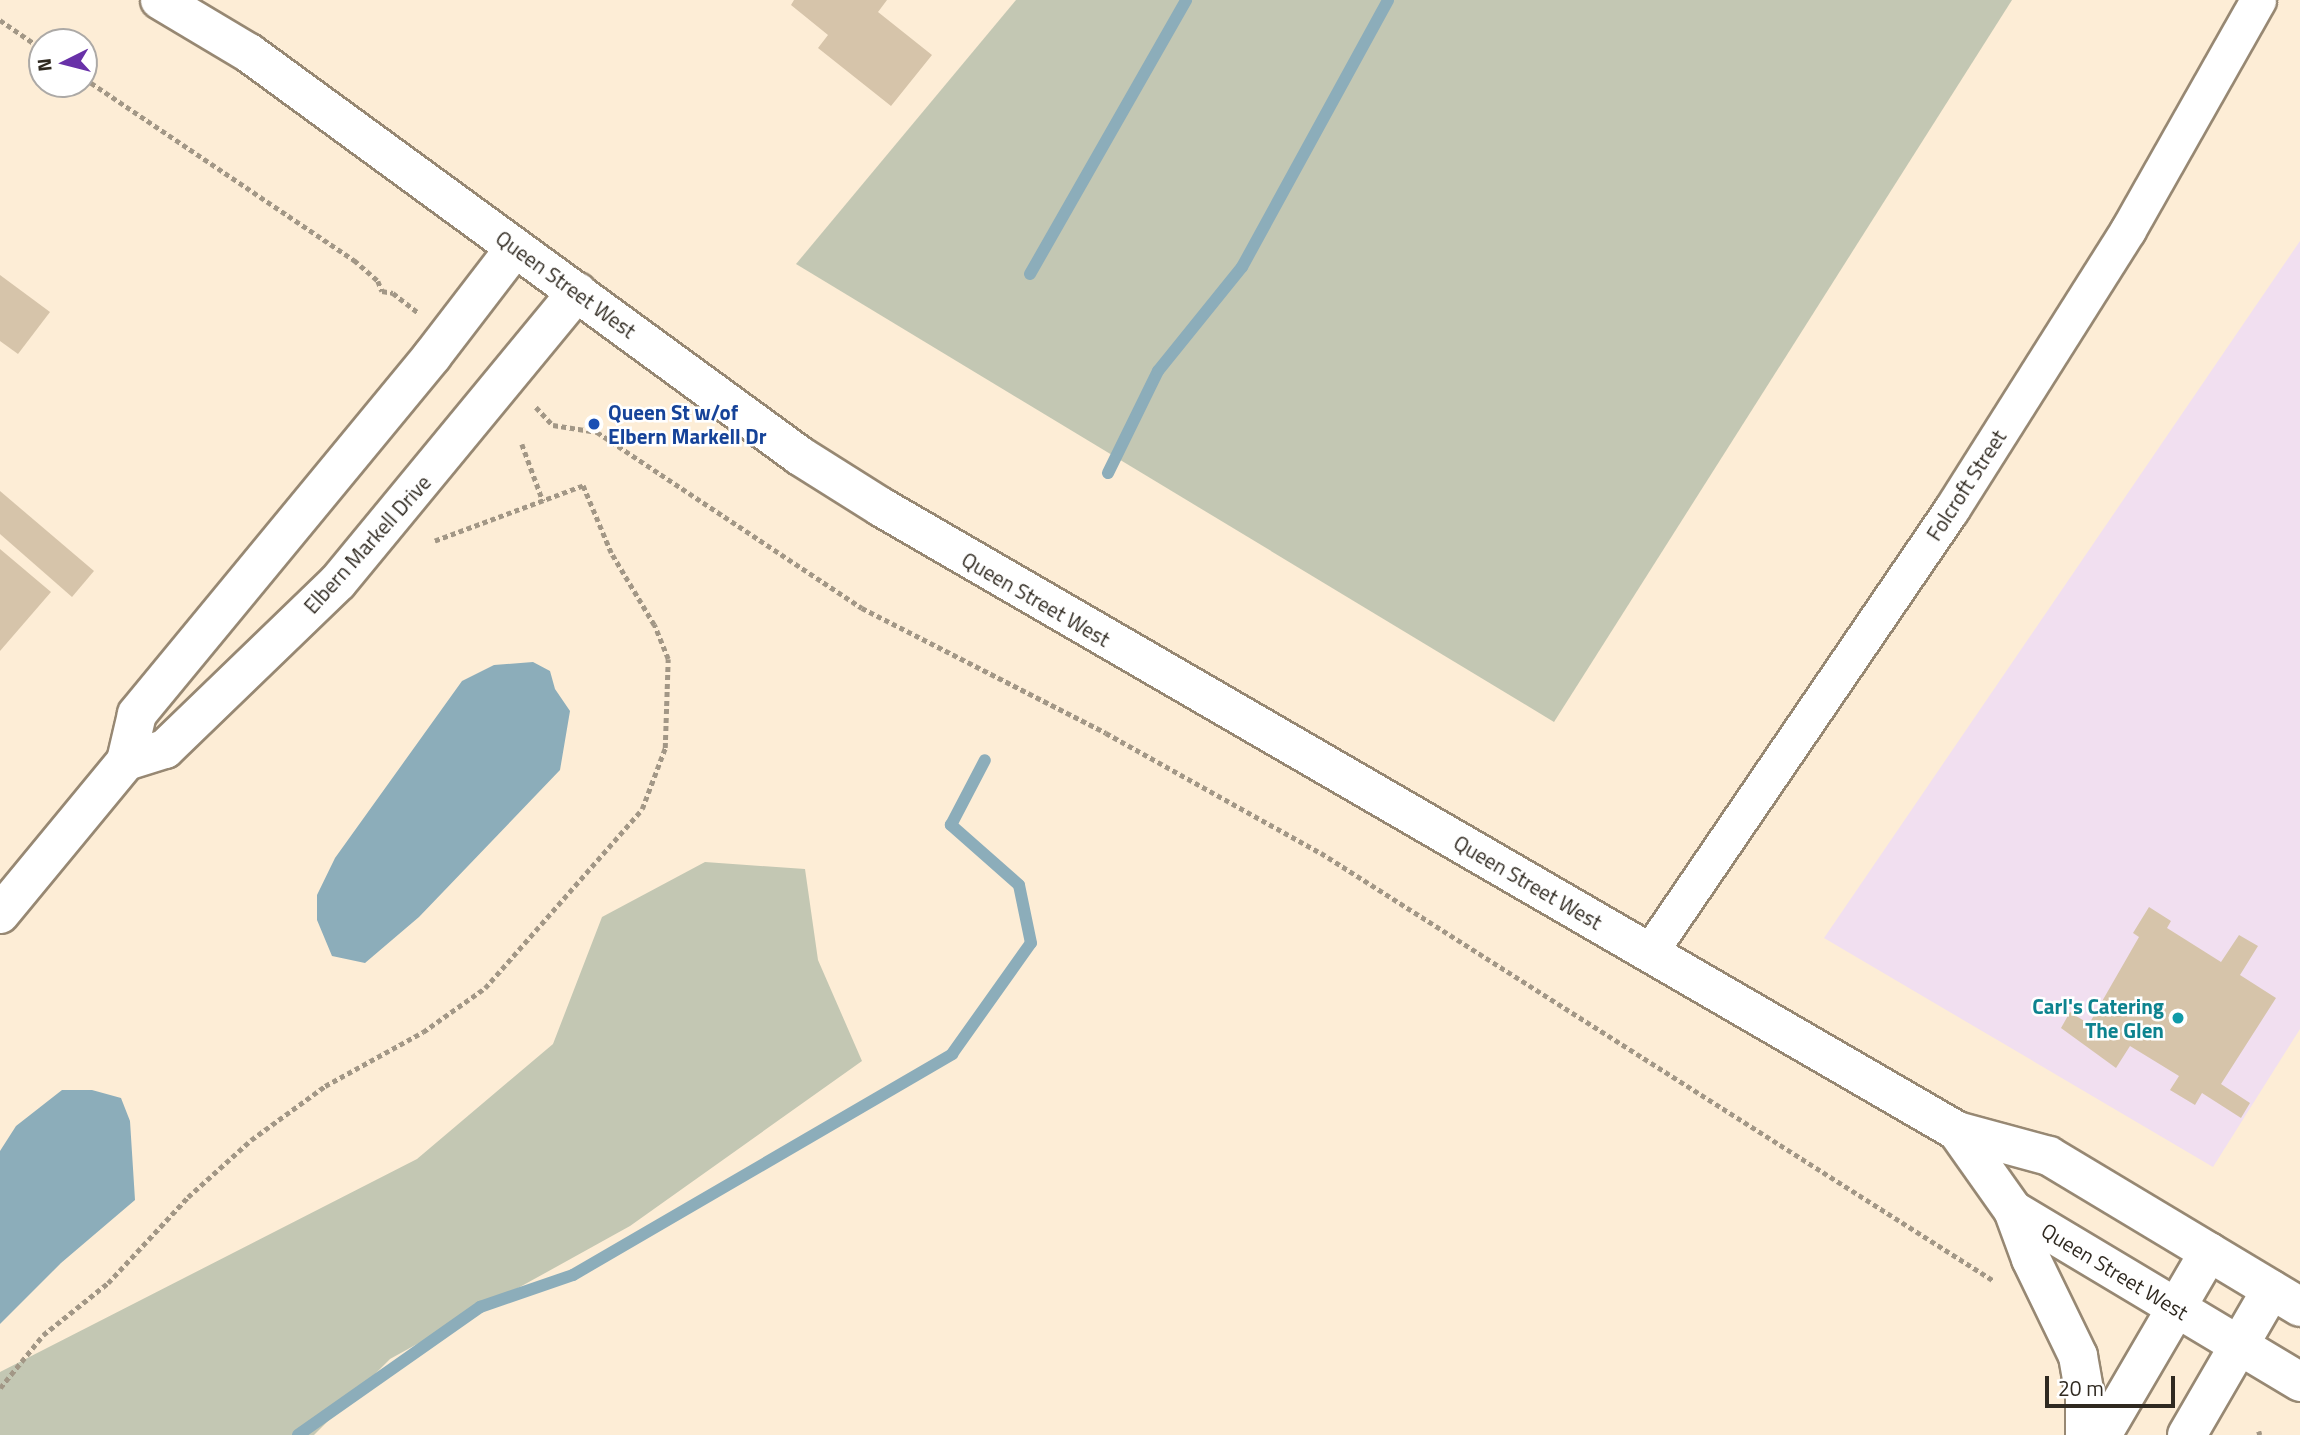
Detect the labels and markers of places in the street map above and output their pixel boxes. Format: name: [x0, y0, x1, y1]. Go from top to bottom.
place label: Queen St w/of Elbern Markell Dr: [608, 399, 767, 449]
marker: Queen St w/of Elbern Markell Dr: [586, 416, 602, 432]
place label: Carl's Catering The Glen: [2032, 993, 2164, 1043]
marker: Carl's Catering The Glen: [2170, 1010, 2186, 1026]

